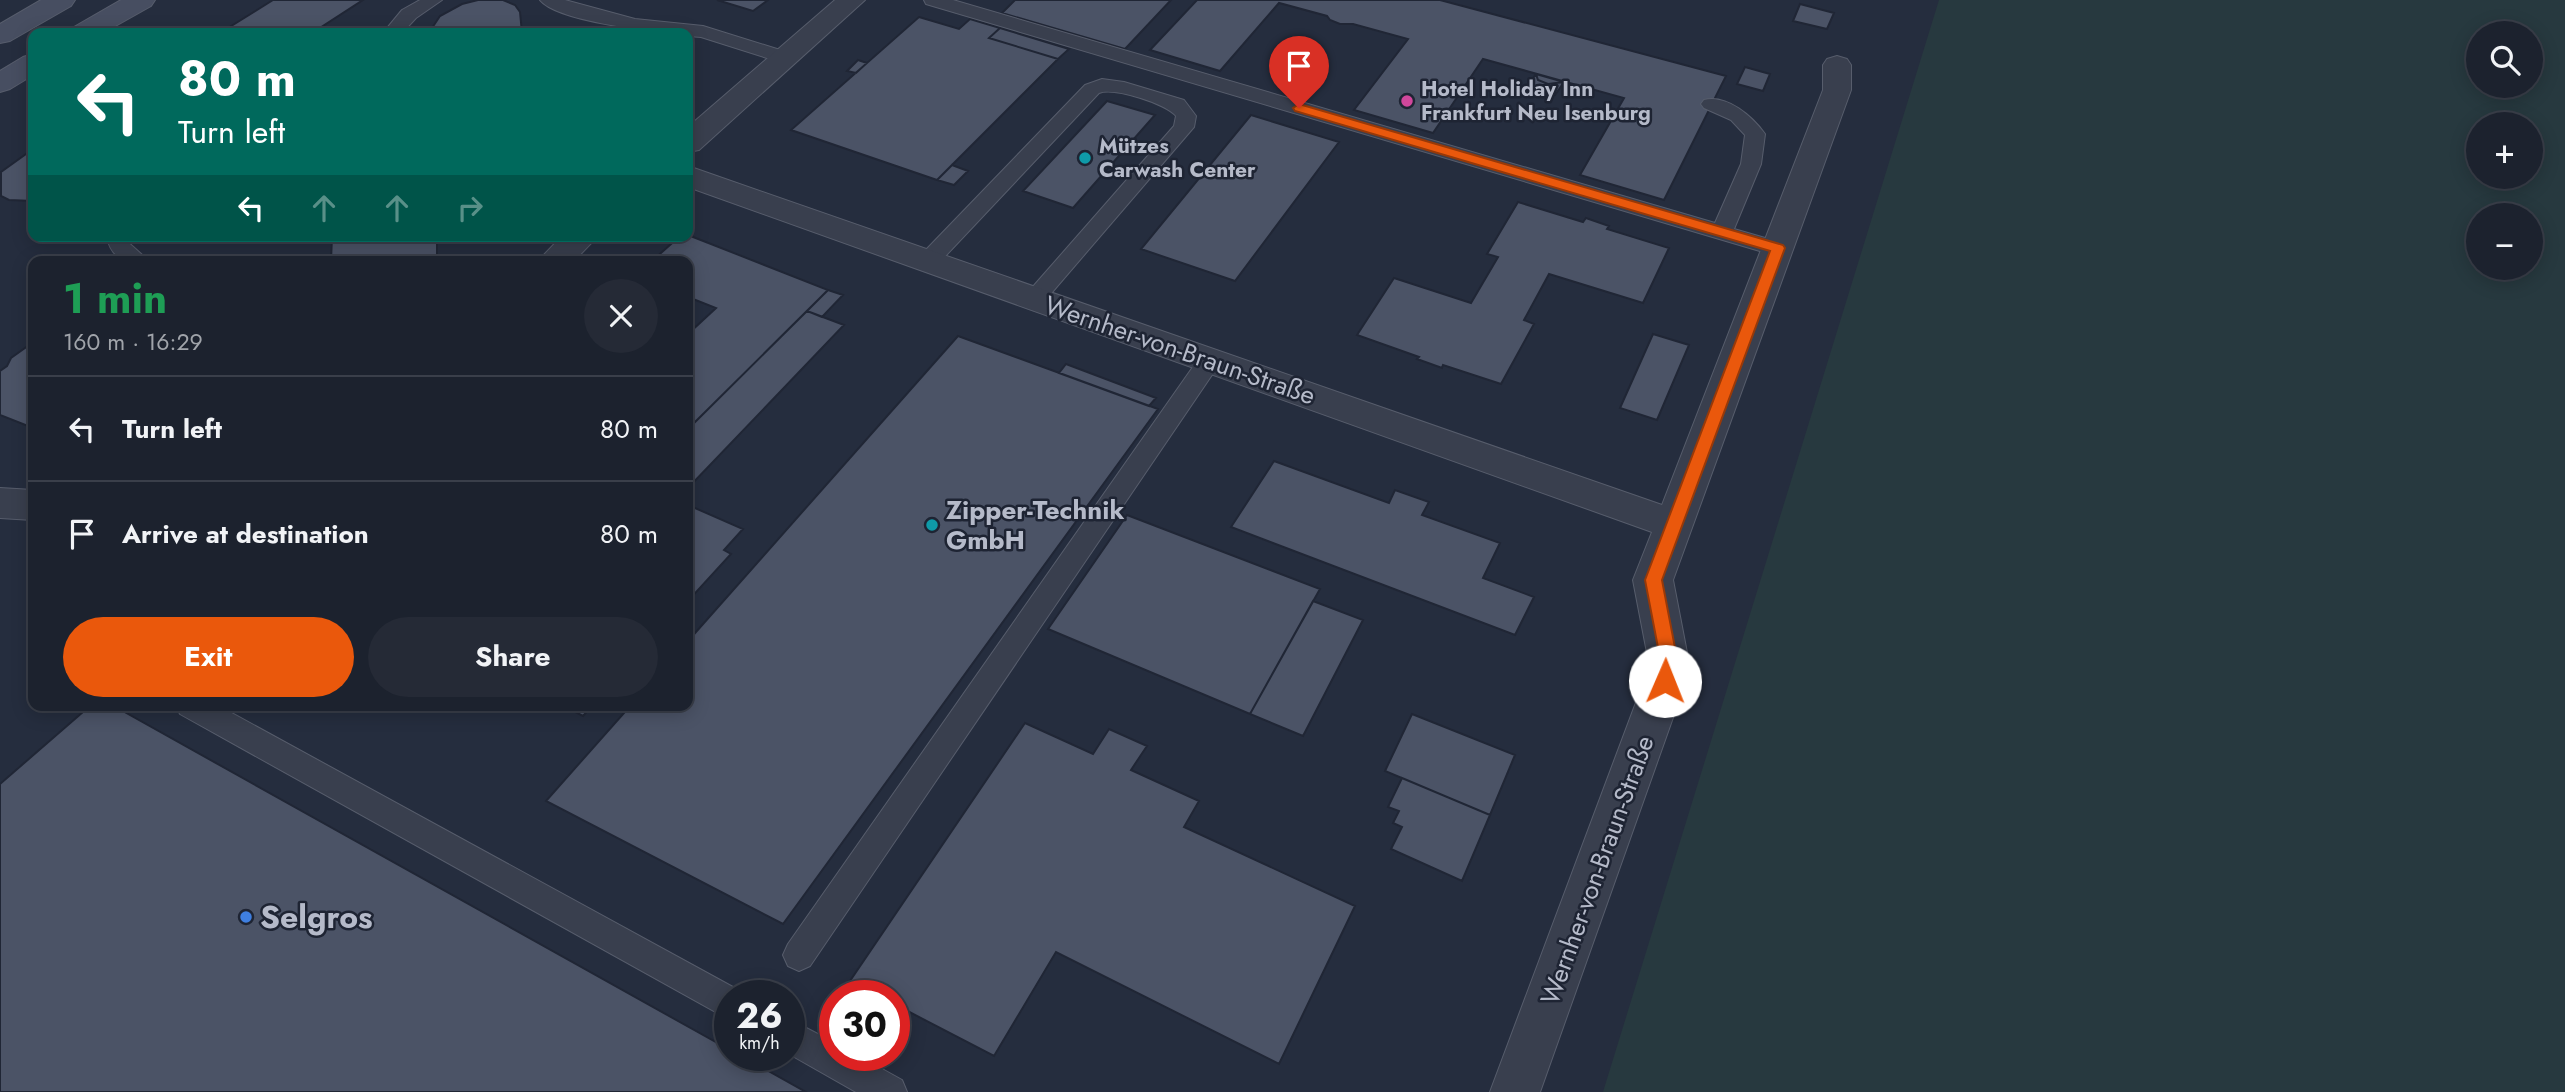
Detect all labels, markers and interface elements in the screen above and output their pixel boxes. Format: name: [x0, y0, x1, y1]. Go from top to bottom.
map controls: [2466, 21, 2543, 280]
button: search: [2466, 21, 2543, 98]
pin: [1269, 36, 1329, 108]
text: 80 m: [178, 44, 296, 114]
icon: arrive: [1280, 47, 1318, 85]
icon: left: [63, 56, 154, 147]
place label: Hotel Holiday Inn Frankfurt Neu Isenburg: [1421, 74, 1651, 128]
marker: Hotel Holiday Inn Frankfurt Neu Isenburg: [1399, 93, 1415, 109]
text: Turn left: [178, 109, 285, 155]
button: +: [2466, 112, 2543, 189]
place label: Mützes Carwash Center: [1099, 131, 1256, 185]
marker: Mützes Carwash Center: [1077, 150, 1093, 166]
icon: left: [232, 189, 270, 227]
icon: ahead: [305, 189, 343, 227]
icon: ahead: [378, 189, 416, 227]
icon: right: [451, 189, 489, 227]
button: −: [2466, 203, 2543, 280]
text: 1 min: [63, 268, 167, 329]
button: close: [584, 279, 658, 353]
street label: Wernher-von-Braun-Straße: [1040, 286, 1320, 414]
text: 160 m · 16:29: [63, 325, 203, 359]
icon: left: [63, 410, 101, 448]
text: Turn left: [122, 410, 222, 448]
text: 80 m: [600, 410, 658, 448]
place label: Zipper-Technik GmbH: [946, 491, 1124, 559]
icon: arrive: [63, 515, 101, 553]
text: Arrive at destination: [122, 515, 369, 553]
text: 80 m: [600, 515, 658, 553]
marker: Zipper-Technik GmbH: [924, 517, 940, 533]
button: Exit: [63, 617, 354, 697]
button: Share: [368, 617, 658, 697]
position arrow: [1628, 644, 1702, 718]
street label: Wernher-von-Braun-Straße: [1531, 730, 1663, 1010]
place label: Selgros: [260, 894, 373, 940]
marker: Selgros: [238, 909, 254, 925]
speed limit sign: 30: [819, 980, 910, 1071]
text: 26: [736, 991, 783, 1041]
text: km/h: [739, 1030, 780, 1056]

